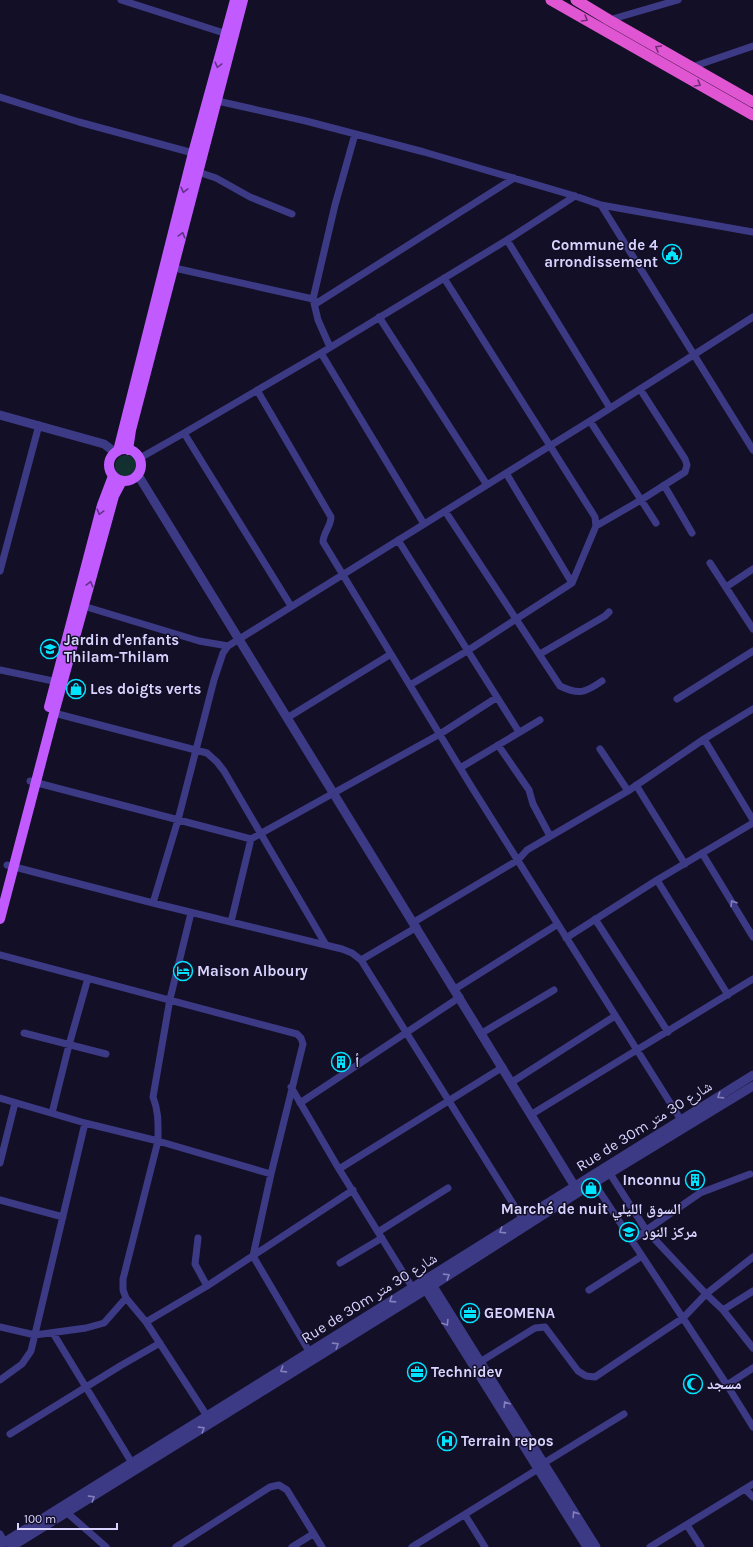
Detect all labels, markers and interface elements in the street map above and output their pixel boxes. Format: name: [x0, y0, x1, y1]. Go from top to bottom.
one-way arrow: [581, 15, 588, 22]
one-way arrow: [655, 46, 662, 53]
one-way arrow: [214, 61, 223, 68]
one-way arrow: [694, 79, 701, 86]
one-way arrow: [181, 187, 189, 193]
one-way arrow: [177, 232, 185, 239]
place label: Commune de 4 arrondissement: [544, 236, 658, 271]
public building icon: Commune de 4 arrondissement: [661, 243, 683, 265]
one-way arrow: [96, 509, 105, 516]
one-way arrow: [85, 581, 94, 588]
place label: Jardin d'enfants Thilam-Thilam: [64, 631, 179, 666]
school or university icon: Jardin d'enfants Thilam-Thilam: [39, 638, 61, 660]
shop icon: Les doigts verts: [65, 678, 87, 700]
place label: Les doigts verts: [90, 680, 202, 698]
one-way arrow: [730, 900, 737, 907]
hotel icon: Maison Alboury: [172, 960, 194, 982]
place label: Maison Alboury: [197, 962, 308, 980]
building icon: أ: [330, 1051, 352, 1073]
place label: أ: [355, 1053, 359, 1071]
street label: Rue de 30m شارع 30 متر: [573, 1077, 716, 1176]
one-way arrow: [717, 1091, 724, 1099]
building icon: Inconnu: [684, 1169, 706, 1191]
place label: Inconnu: [623, 1171, 681, 1189]
shop icon: Marché de nuit السوق الليلي: [580, 1177, 602, 1199]
place label: Marché de nuit السوق الليلي: [501, 1200, 681, 1221]
school or university icon: مركز النور: [618, 1221, 640, 1243]
place label: مركز النور: [642, 1223, 697, 1241]
one-way arrow: [499, 1226, 506, 1233]
street label: Rue de 30m شارع 30 متر: [298, 1249, 441, 1348]
one-way arrow: [443, 1274, 450, 1281]
one-way arrow: [389, 1295, 396, 1303]
office icon: GEOMENA: [459, 1302, 481, 1324]
place label: GEOMENA: [484, 1304, 556, 1322]
one-way arrow: [442, 1318, 449, 1325]
one-way arrow: [332, 1342, 339, 1350]
office icon: Technidev: [406, 1361, 428, 1383]
place label: Technidev: [431, 1363, 502, 1381]
one-way arrow: [280, 1365, 287, 1372]
mosque icon: مسجد: [682, 1373, 704, 1395]
place label: مسجد: [707, 1375, 742, 1393]
one-way arrow: [504, 1401, 511, 1408]
one-way arrow: [198, 1426, 205, 1434]
hospital icon: Terrain repos: [436, 1430, 458, 1452]
place label: Terrain repos: [461, 1432, 554, 1450]
one-way arrow: [88, 1495, 95, 1502]
scale bar: [18, 1505, 117, 1531]
one-way arrow: [573, 1511, 580, 1518]
text: 100 m: [24, 1512, 56, 1526]

